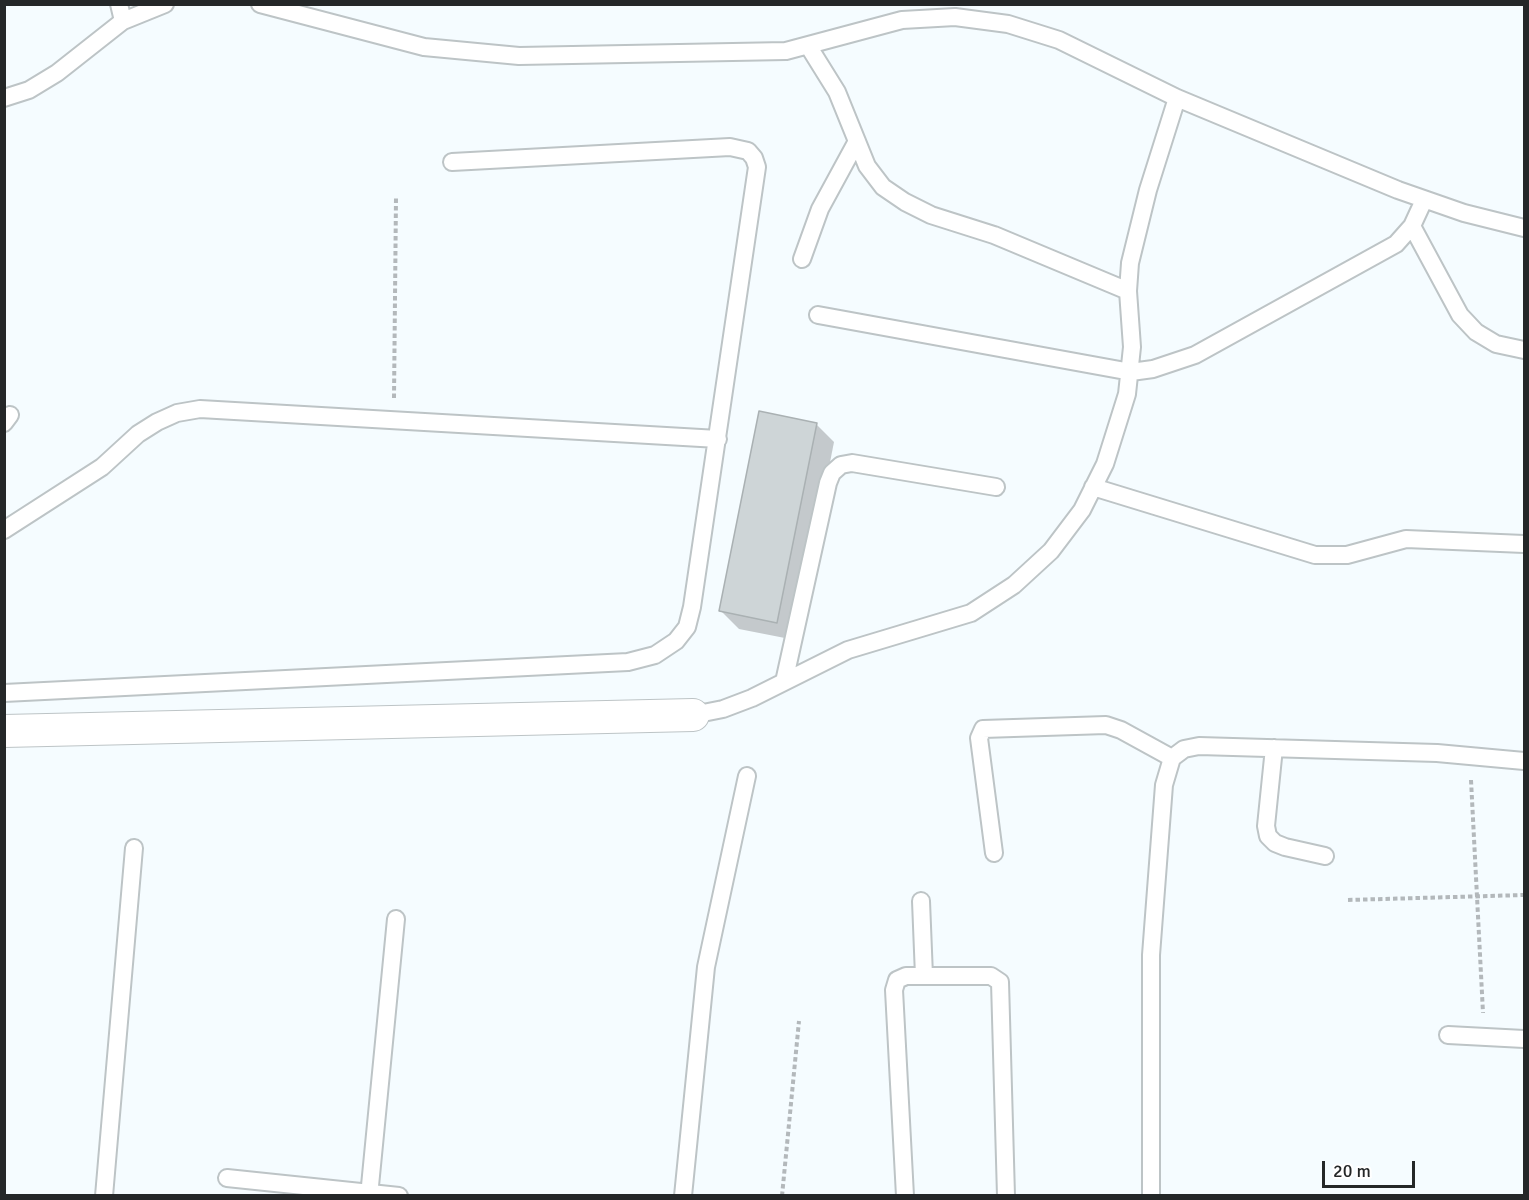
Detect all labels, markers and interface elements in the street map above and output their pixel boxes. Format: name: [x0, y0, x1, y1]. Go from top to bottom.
scale bar: [1325, 1149, 1418, 1187]
text: 20 m: [1333, 1160, 1371, 1182]

